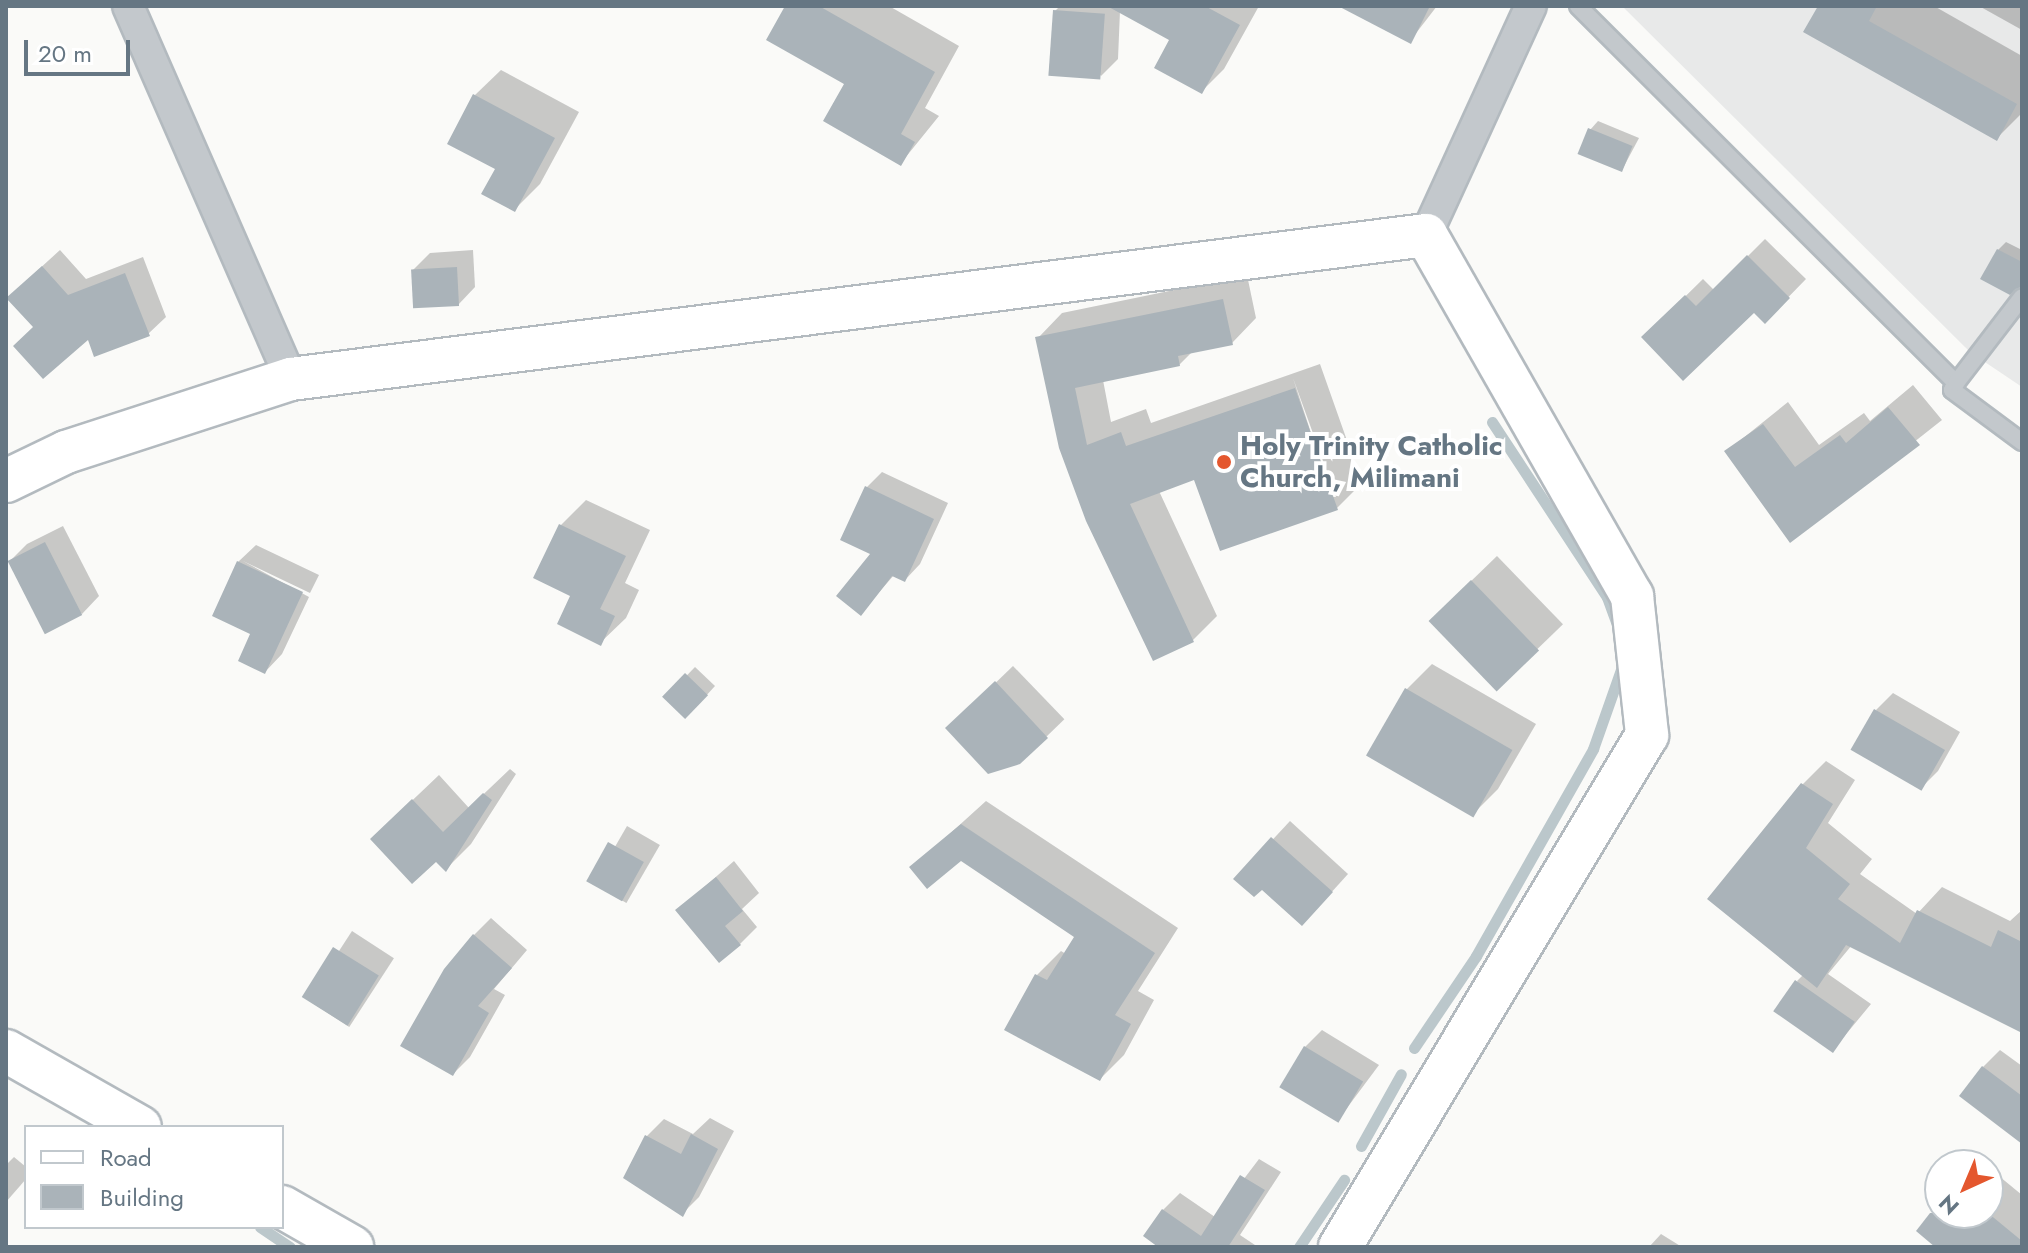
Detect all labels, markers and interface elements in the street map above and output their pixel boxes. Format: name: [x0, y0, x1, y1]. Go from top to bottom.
scale bar: [28, 24, 134, 74]
text: 20 m: [38, 36, 92, 71]
place label: Holy Trinity Catholic Church, Milimani: [1240, 429, 1503, 495]
marker: Holy Trinity Catholic Church, Milimani: [1215, 453, 1233, 471]
legend: [24, 1125, 284, 1229]
text: Road: [100, 1140, 152, 1175]
north arrow: [1924, 1149, 2004, 1229]
text: Building: [100, 1180, 184, 1215]
text: N: [1931, 1187, 1966, 1222]

